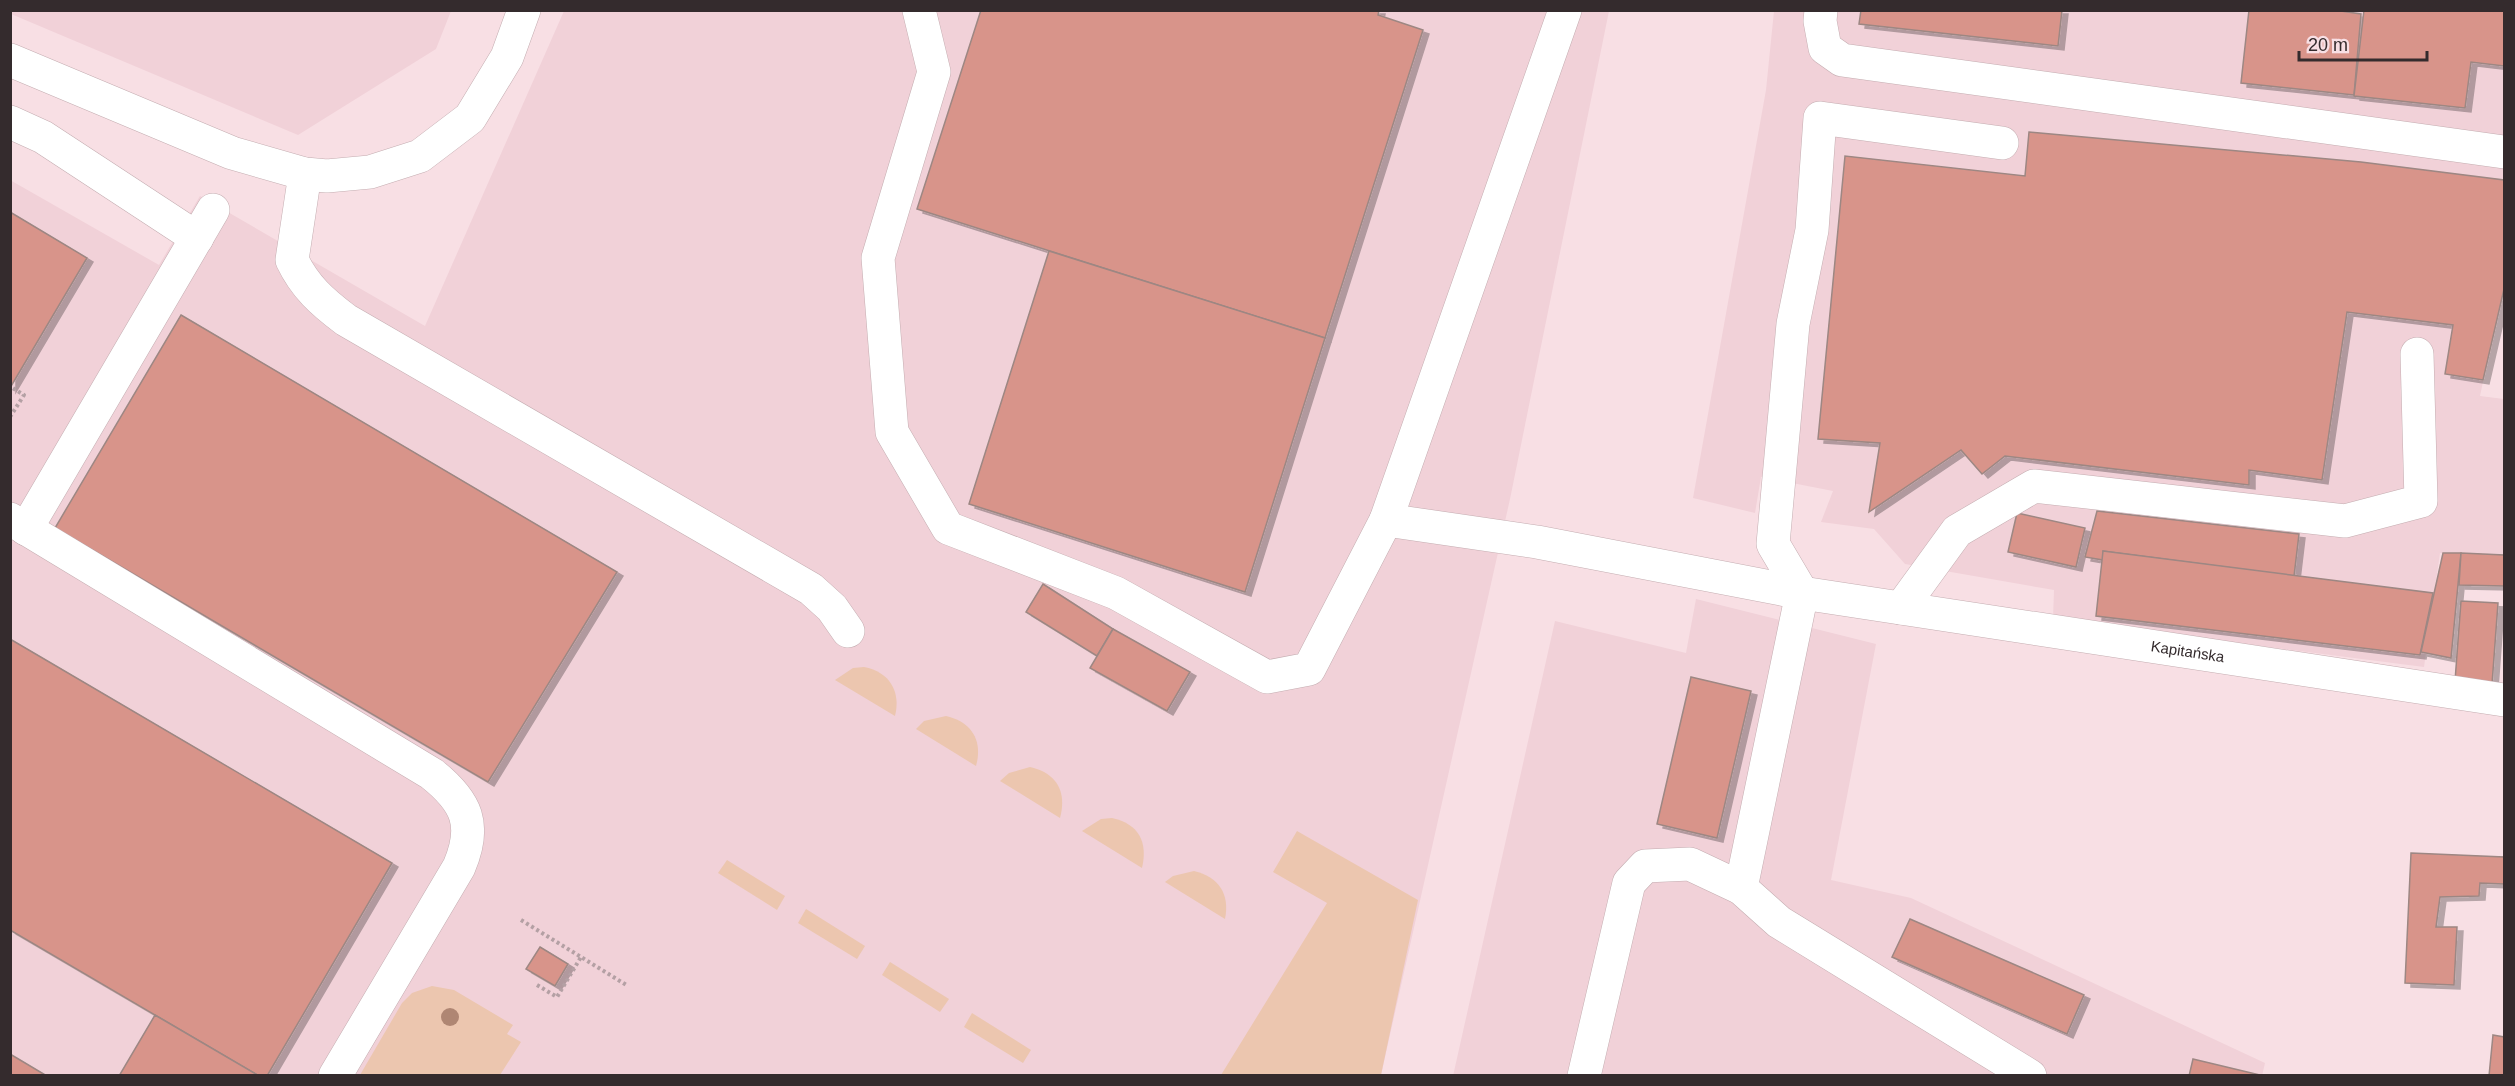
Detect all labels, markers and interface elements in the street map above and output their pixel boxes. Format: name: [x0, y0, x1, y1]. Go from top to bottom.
scale bar: [2299, 24, 2426, 62]
text: 20 m: [2308, 35, 2348, 55]
street label: Kapitańska: [2150, 637, 2226, 665]

